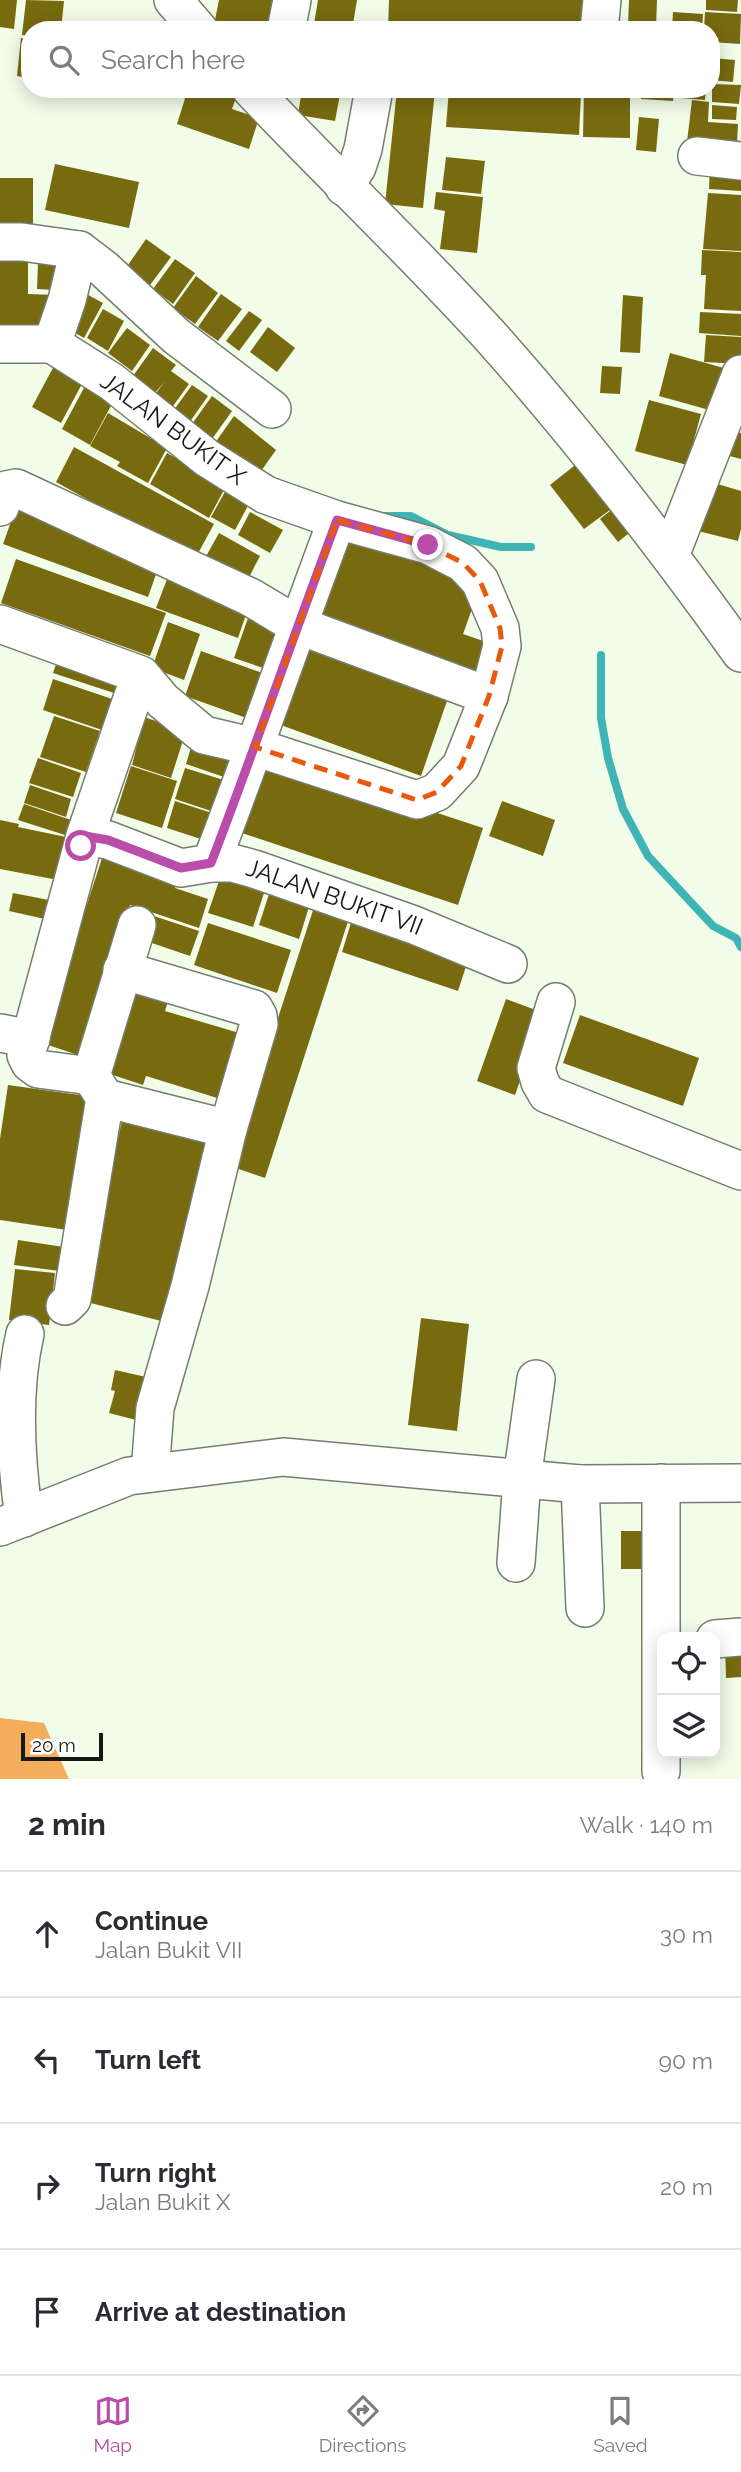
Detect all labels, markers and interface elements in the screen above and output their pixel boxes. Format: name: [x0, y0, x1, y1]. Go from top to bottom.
search box: [21, 21, 720, 98]
icon: search: [45, 41, 83, 79]
text: Search here: [101, 45, 245, 75]
street label: JALAN BUKIT X: [95, 366, 252, 492]
route end: [412, 529, 443, 560]
route start: [65, 830, 96, 861]
street label: JALAN BUKIT VII: [243, 853, 427, 941]
map controls: [657, 1632, 720, 1758]
button: locate: [657, 1632, 720, 1695]
button: layers: [657, 1695, 720, 1758]
scale bar: [21, 1730, 103, 1762]
text: 20 m: [32, 1734, 76, 1756]
text: 2 min: [28, 1807, 106, 1842]
text: Walk · 140 m: [580, 1811, 713, 1838]
text: Continue: [95, 1906, 208, 1936]
icon: ahead: [28, 1915, 66, 1953]
text: 30 m: [660, 1921, 713, 1948]
text: Jalan Bukit VII: [95, 1936, 242, 1963]
icon: left: [28, 2041, 66, 2079]
text: Turn left: [95, 2045, 201, 2075]
text: 90 m: [658, 2047, 713, 2074]
text: Turn right: [95, 2158, 216, 2188]
icon: right: [28, 2167, 66, 2205]
text: 20 m: [660, 2173, 713, 2200]
text: Jalan Bukit X: [95, 2188, 231, 2215]
icon: arrive: [28, 2293, 66, 2331]
text: Arrive at destination: [95, 2297, 346, 2327]
tab: Map: [93, 2392, 132, 2456]
tab: Directions: [319, 2392, 407, 2456]
tab: Saved: [593, 2392, 648, 2456]

